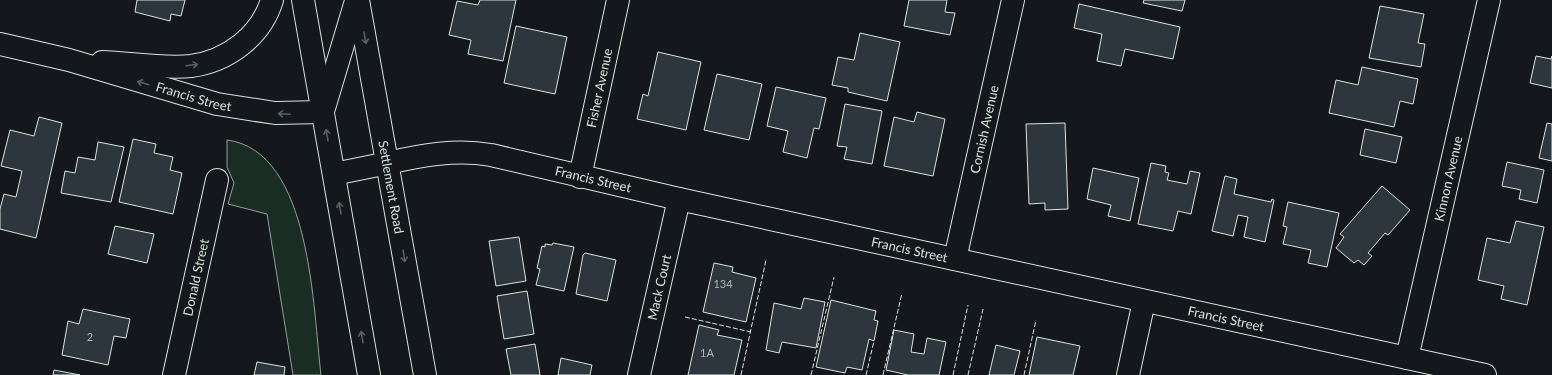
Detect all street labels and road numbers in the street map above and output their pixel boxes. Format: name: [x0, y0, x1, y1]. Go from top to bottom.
street label: Fisher Avenue: [583, 47, 615, 129]
street label: Francis Street: [154, 78, 233, 114]
street label: Cornish Avenue: [966, 83, 1002, 175]
street label: Kinnon Avenue: [1431, 134, 1466, 223]
street label: Settlement Road: [375, 139, 408, 235]
street label: Francis Street: [554, 162, 633, 196]
street label: Francis Street: [870, 233, 949, 266]
street label: Donald Street: [179, 237, 212, 318]
street label: Mack Court: [644, 252, 674, 322]
street label: Francis Street: [1186, 302, 1266, 335]

